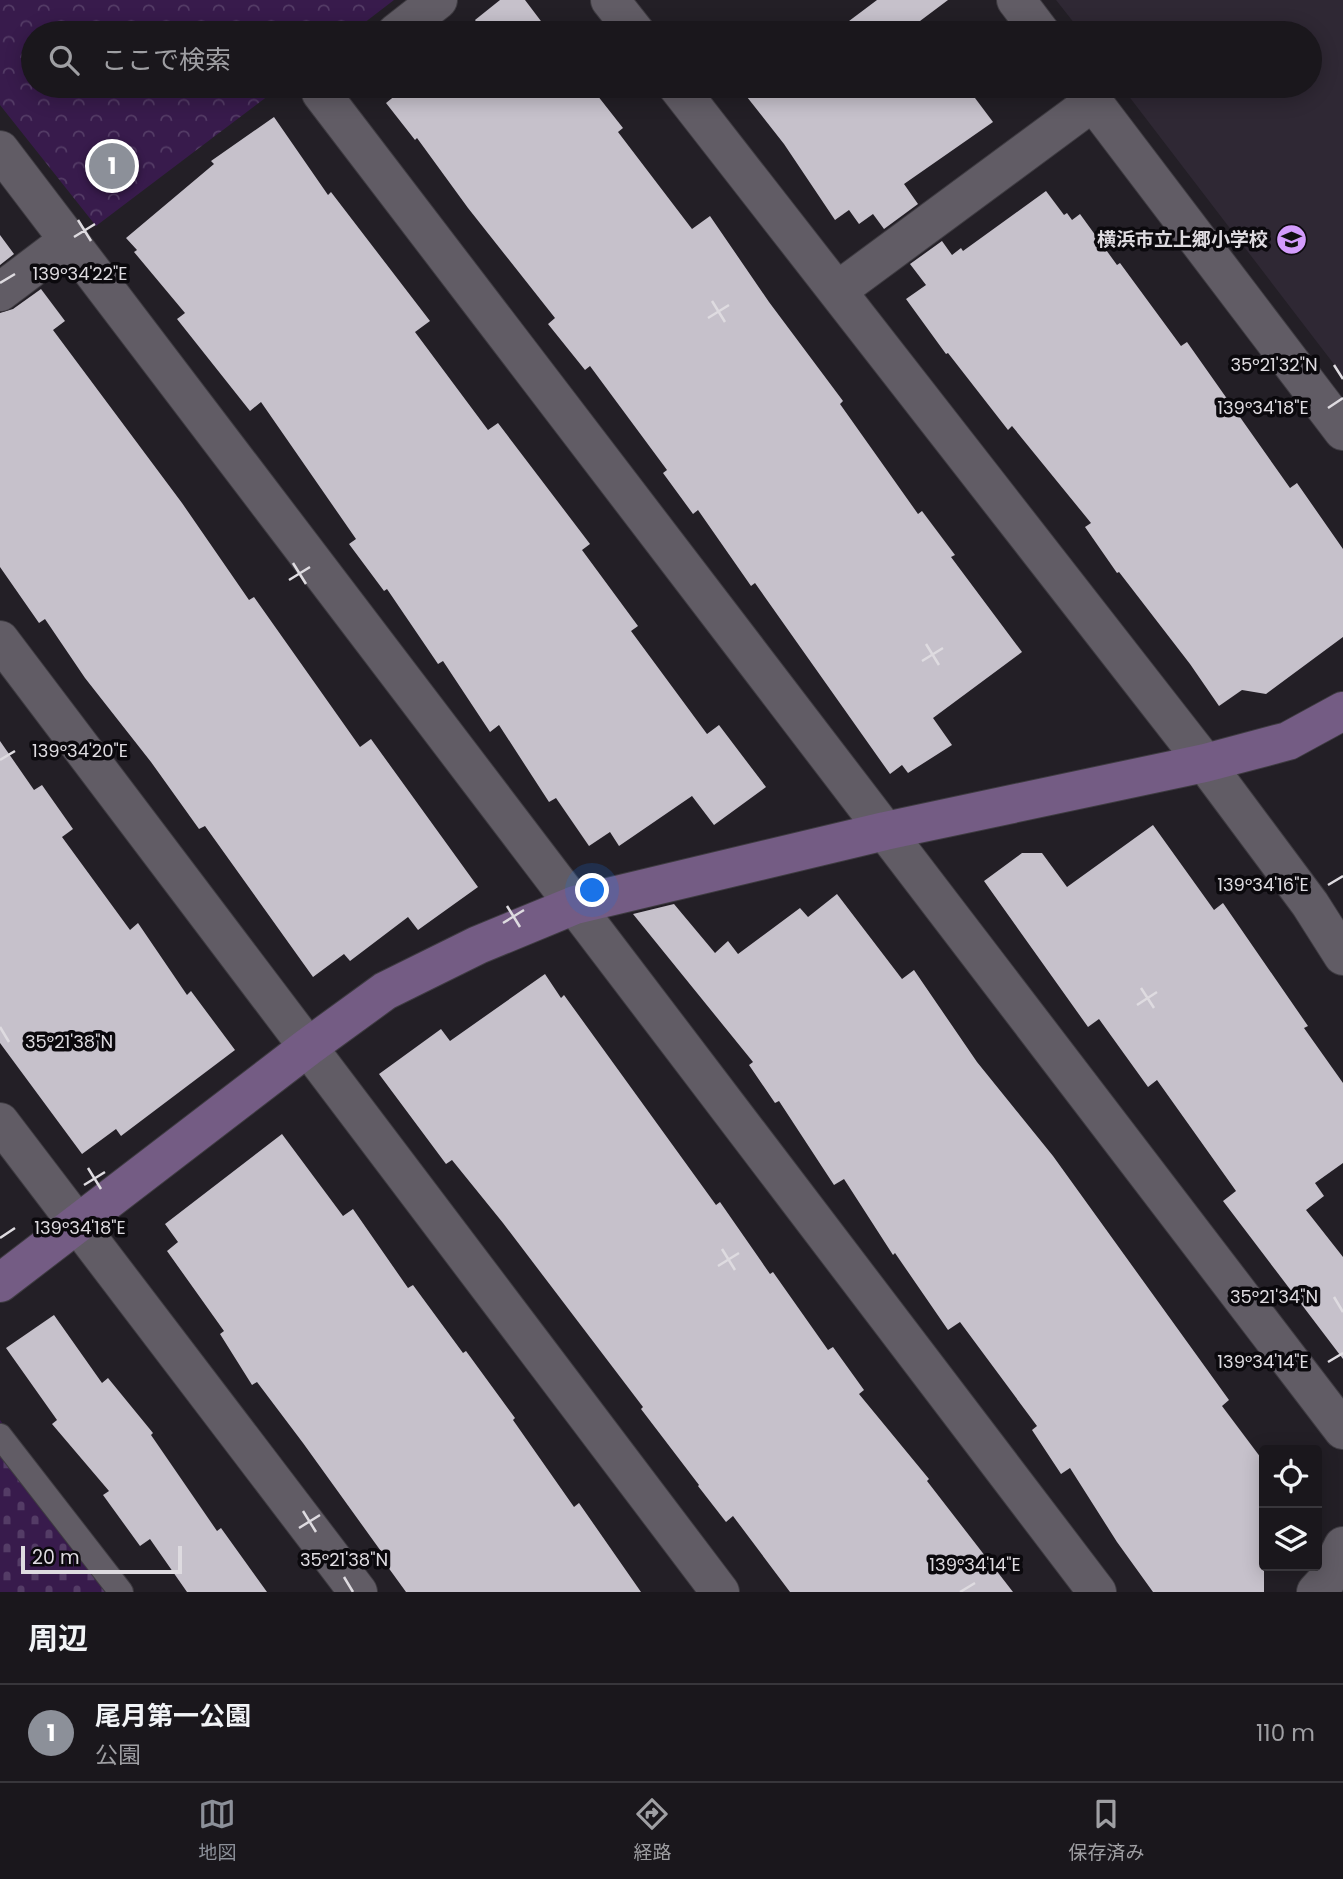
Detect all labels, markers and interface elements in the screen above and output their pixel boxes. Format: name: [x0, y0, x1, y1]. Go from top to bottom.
search box: [21, 21, 1322, 98]
icon: search: [45, 41, 83, 79]
text: ここで検索: [101, 42, 231, 78]
pin: 1: [89, 140, 135, 192]
school or university icon: 横浜市立上郷小学校: [1274, 222, 1308, 256]
place label: 横浜市立上郷小学校: [1097, 226, 1268, 253]
text: 139°34'22"E: [32, 261, 128, 286]
text: 35°21'32"N: [1230, 352, 1318, 377]
text: 139°34'18"E: [1217, 395, 1309, 420]
text: 139°34'20"E: [32, 738, 128, 763]
text: 139°34'16"E: [1217, 872, 1309, 897]
your location: [575, 873, 609, 907]
text: 35°21'38"N: [25, 1029, 113, 1054]
text: 139°34'18"E: [34, 1215, 126, 1240]
text: 35°21'34"N: [1230, 1284, 1318, 1309]
text: 139°34'14"E: [1217, 1349, 1309, 1374]
map controls: [1259, 1445, 1322, 1571]
button: locate: [1259, 1445, 1322, 1508]
button: layers: [1259, 1508, 1322, 1571]
scale bar: [21, 1543, 182, 1575]
text: 20 m: [32, 1544, 80, 1571]
text: 35°21'38"N: [300, 1547, 388, 1572]
text: 139°34'14"E: [929, 1552, 1021, 1577]
text: 周辺: [28, 1617, 88, 1660]
text: 尾月第一公園: [95, 1698, 251, 1734]
text: 1: [47, 1717, 55, 1749]
text: 110 m: [1256, 1717, 1315, 1749]
text: 公園: [95, 1739, 141, 1771]
tab: 地図: [198, 1795, 237, 1867]
tab: 経路: [633, 1795, 672, 1867]
tab: 保存済み: [1068, 1795, 1145, 1867]

